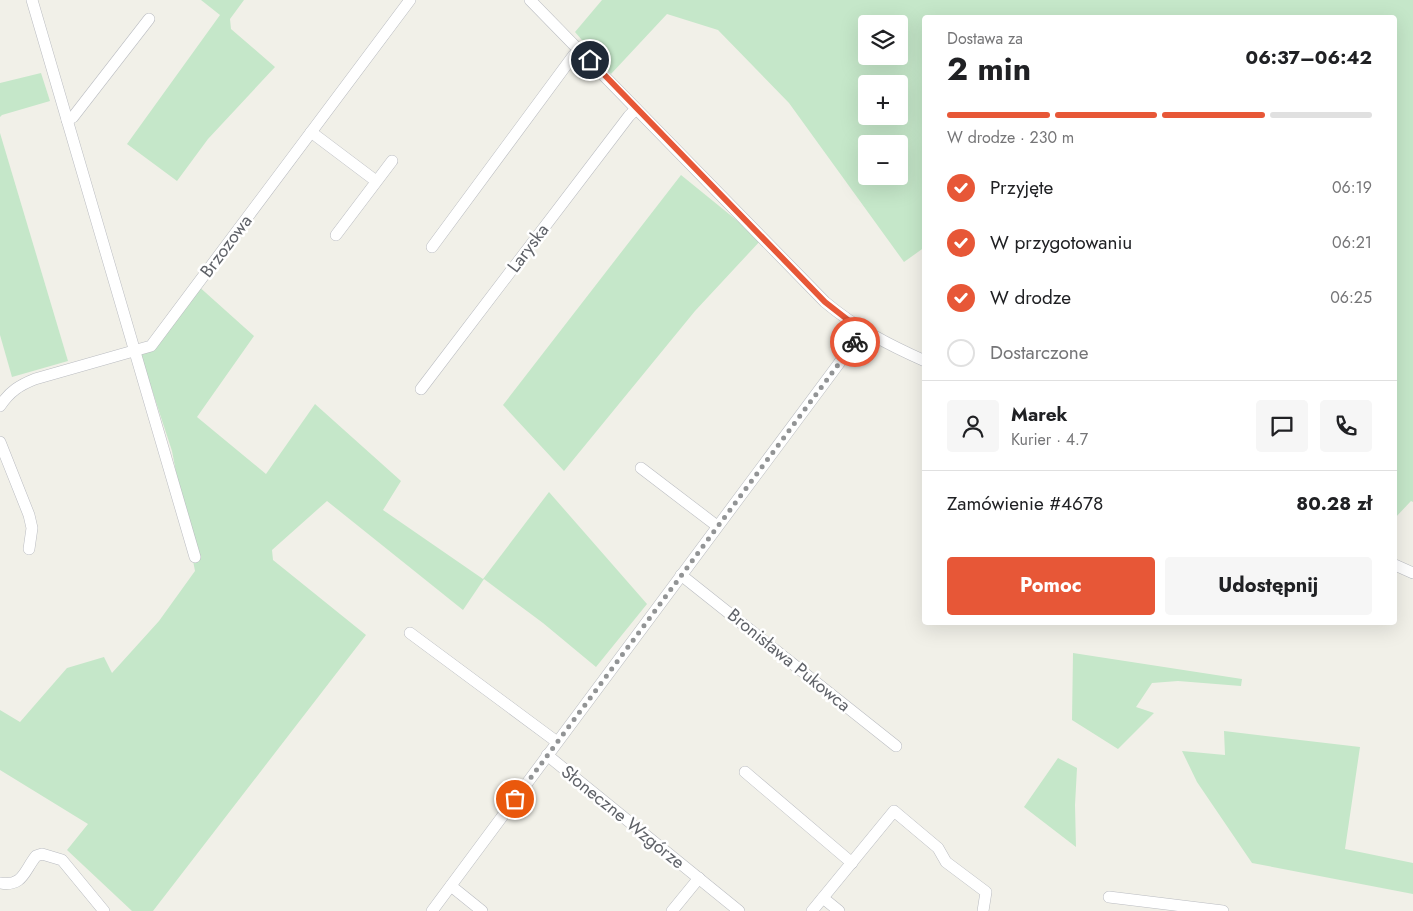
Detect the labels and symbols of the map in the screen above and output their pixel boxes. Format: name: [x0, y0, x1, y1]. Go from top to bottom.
pin: [569, 39, 611, 81]
street label: Brzozowa: [194, 209, 258, 283]
street label: Laryska: [501, 218, 555, 278]
courier: [830, 317, 880, 367]
street label: Bronisława Pukowca: [722, 602, 856, 718]
street label: Słoneczne Wzgórze: [556, 759, 690, 875]
pin: [494, 778, 536, 820]

